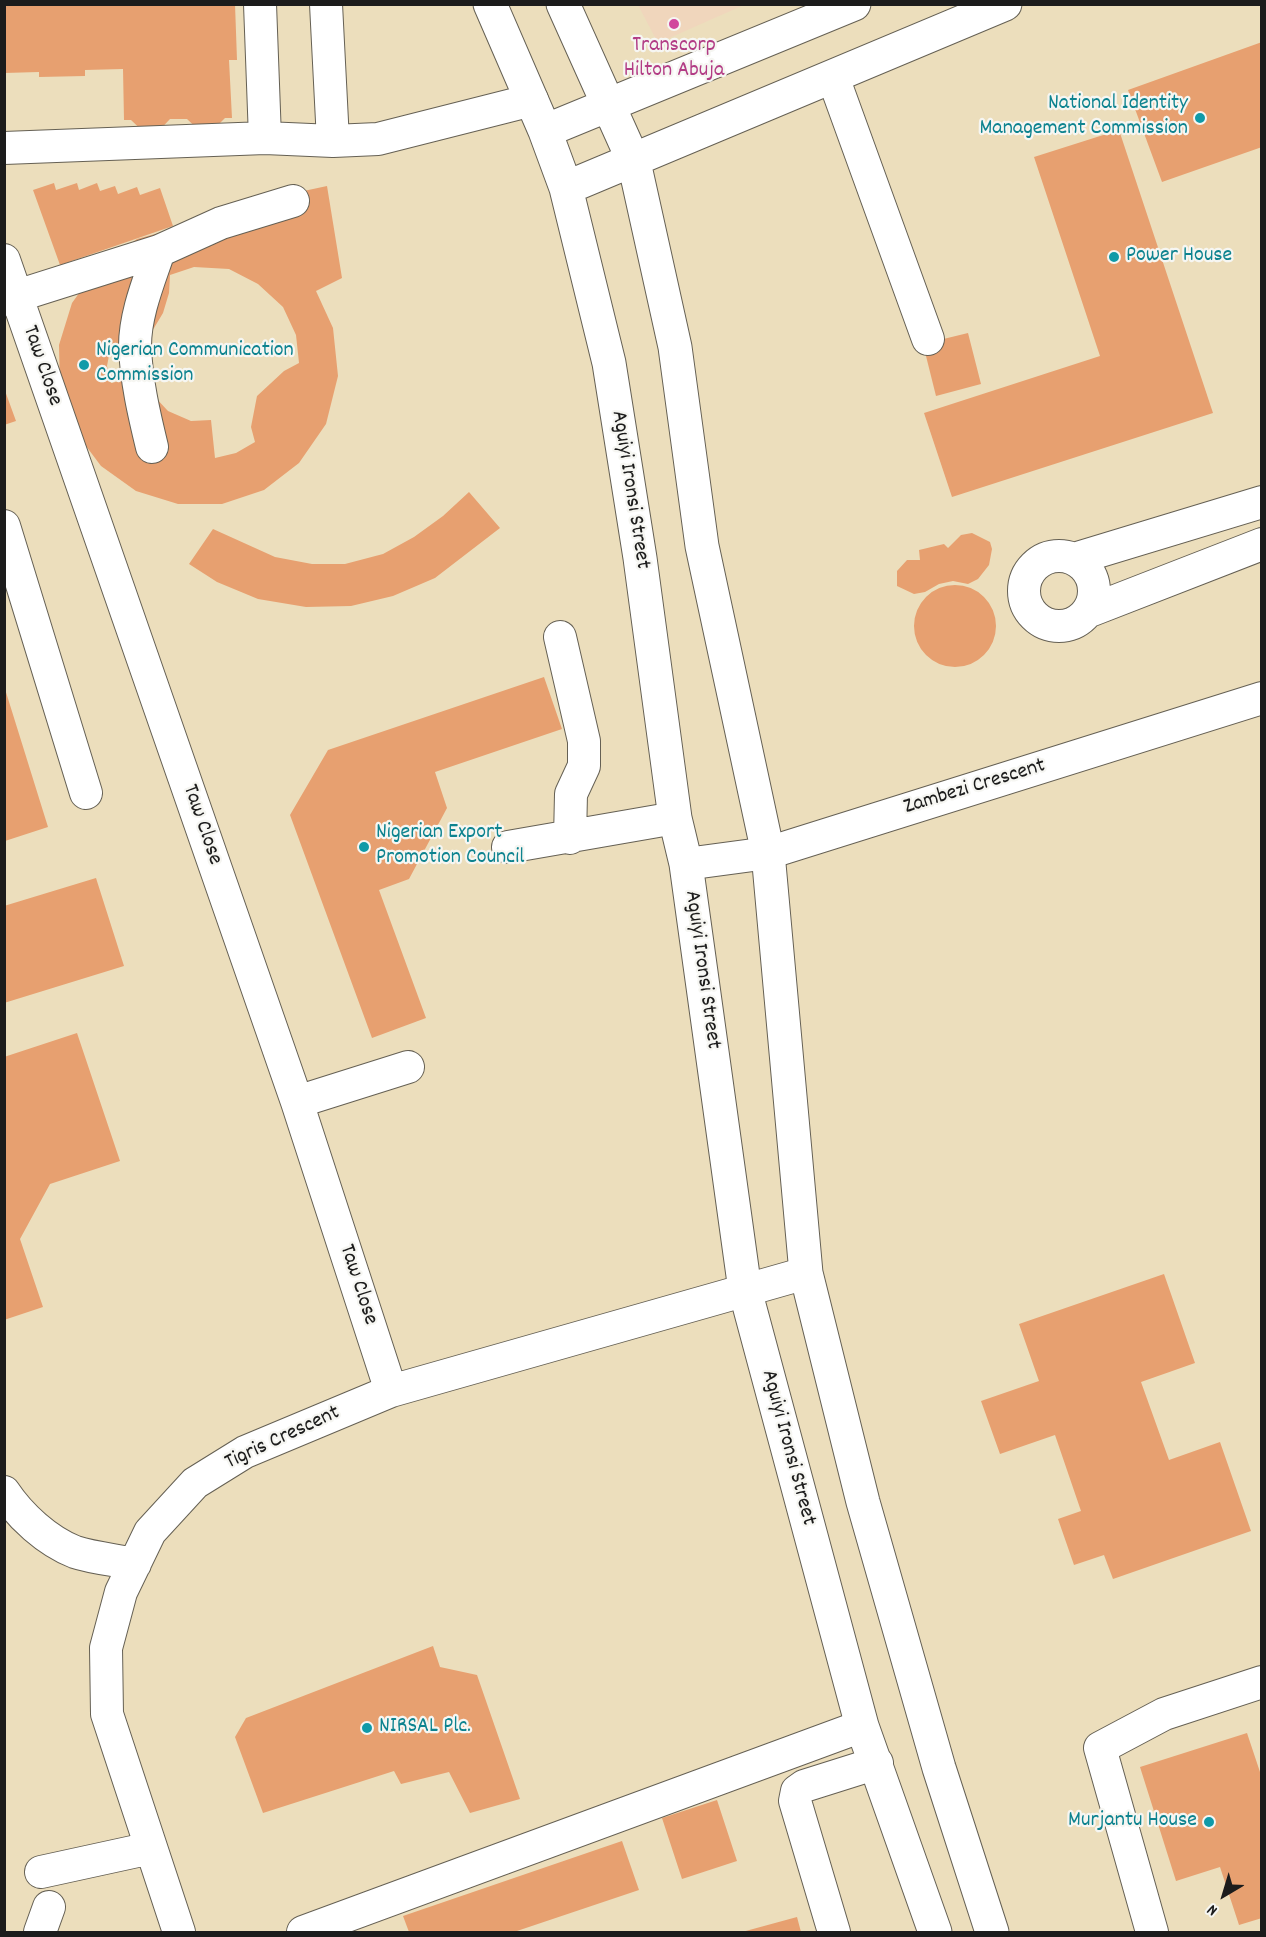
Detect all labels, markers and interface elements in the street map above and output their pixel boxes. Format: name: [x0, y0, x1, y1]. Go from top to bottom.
marker: Transcorp Hilton Abuja: [667, 17, 681, 31]
place label: Transcorp Hilton Abuja: [624, 34, 724, 86]
place label: National Identity Management Commission: [979, 92, 1188, 144]
marker: National Identity Management Commission: [1193, 111, 1207, 125]
place label: Power House: [1126, 244, 1232, 270]
marker: Power House: [1107, 250, 1121, 264]
street label: Taw Close: [15, 322, 67, 410]
place label: Nigerian Communication Commission: [96, 339, 294, 390]
marker: Nigerian Communication Commission: [77, 358, 91, 372]
street label: Aguiyi Ironsi Street: [603, 409, 655, 571]
street label: Zambezi Crescent: [901, 754, 1049, 822]
street label: Taw Close: [175, 781, 227, 869]
place label: Nigerian Export Promotion Council: [376, 821, 524, 872]
marker: Nigerian Export Promotion Council: [357, 840, 371, 854]
street label: Aguiyi Ironsi Street: [677, 889, 725, 1051]
street label: Taw Close: [332, 1241, 382, 1329]
street label: Aguiyi Ironsi Street: [754, 1367, 820, 1529]
street label: Tigris Crescent: [221, 1401, 345, 1477]
place label: NIRSAL Plc.: [379, 1715, 471, 1741]
marker: NIRSAL Plc.: [360, 1721, 374, 1735]
place label: Murjantu House: [1068, 1809, 1197, 1835]
marker: Murjantu House: [1202, 1815, 1216, 1829]
north arrow: [1194, 1865, 1254, 1925]
text: N: [1202, 1898, 1223, 1921]

